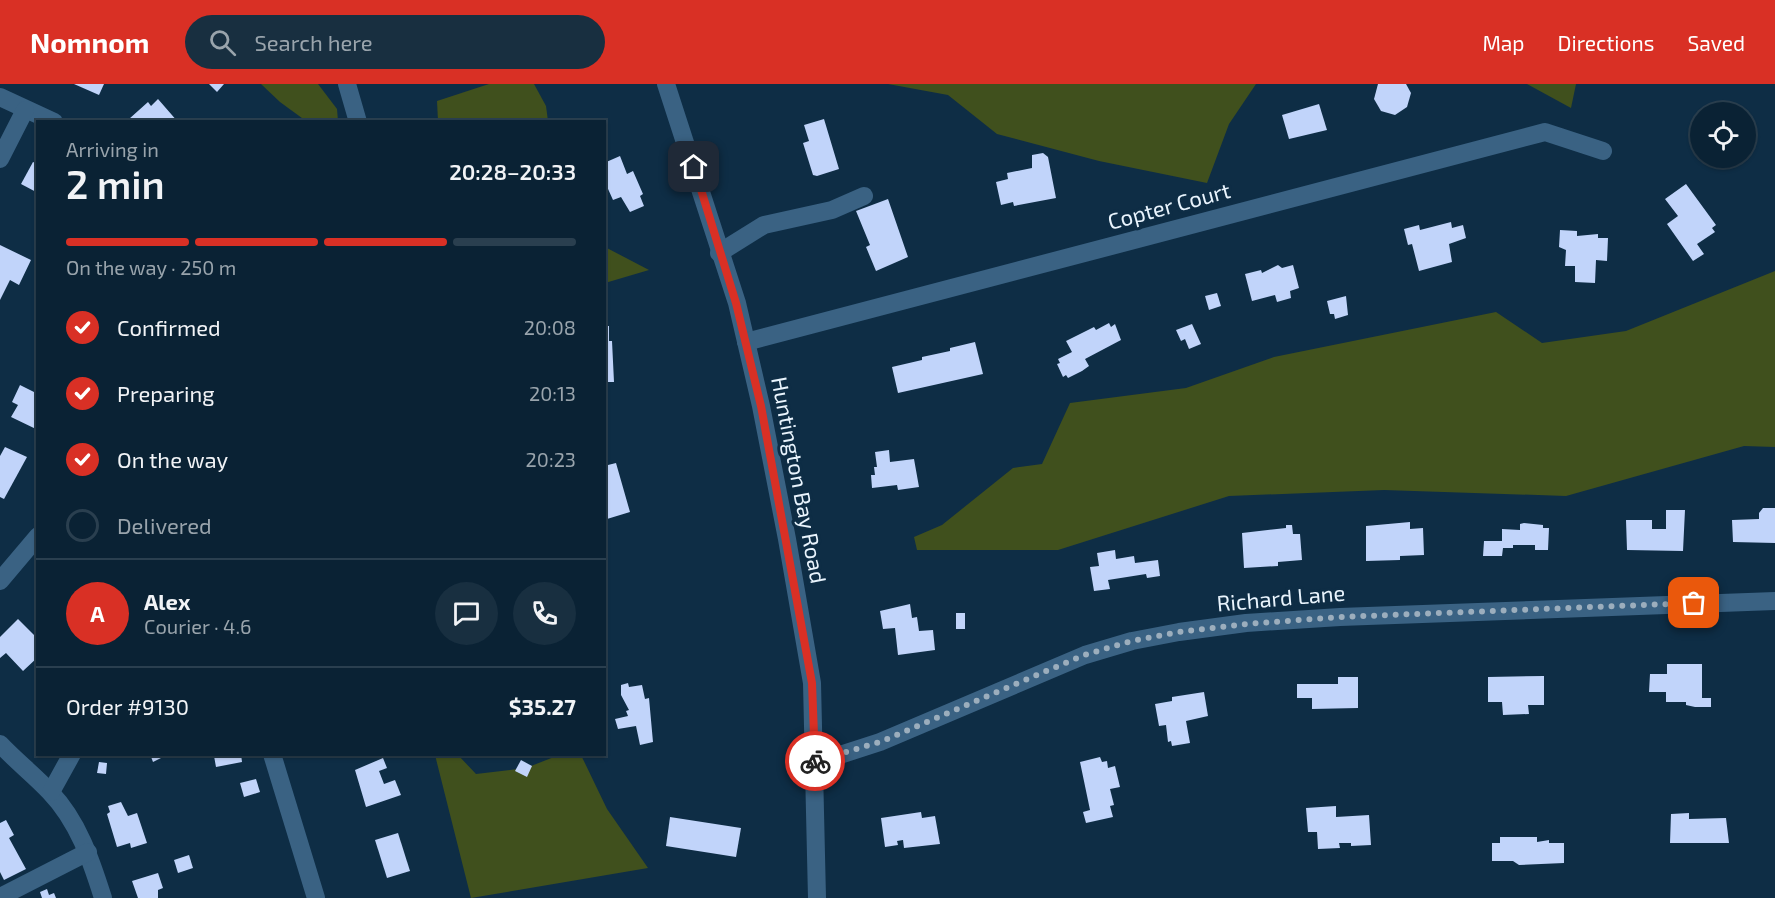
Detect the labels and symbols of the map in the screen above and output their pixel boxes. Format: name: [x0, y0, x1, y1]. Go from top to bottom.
pin: [668, 141, 719, 192]
street label: Copter Court: [1105, 176, 1233, 234]
street label: Huntington Bay Road: [767, 374, 833, 585]
pin: [1668, 577, 1719, 628]
street label: Richard Lane: [1216, 578, 1346, 616]
courier: [785, 731, 845, 791]

